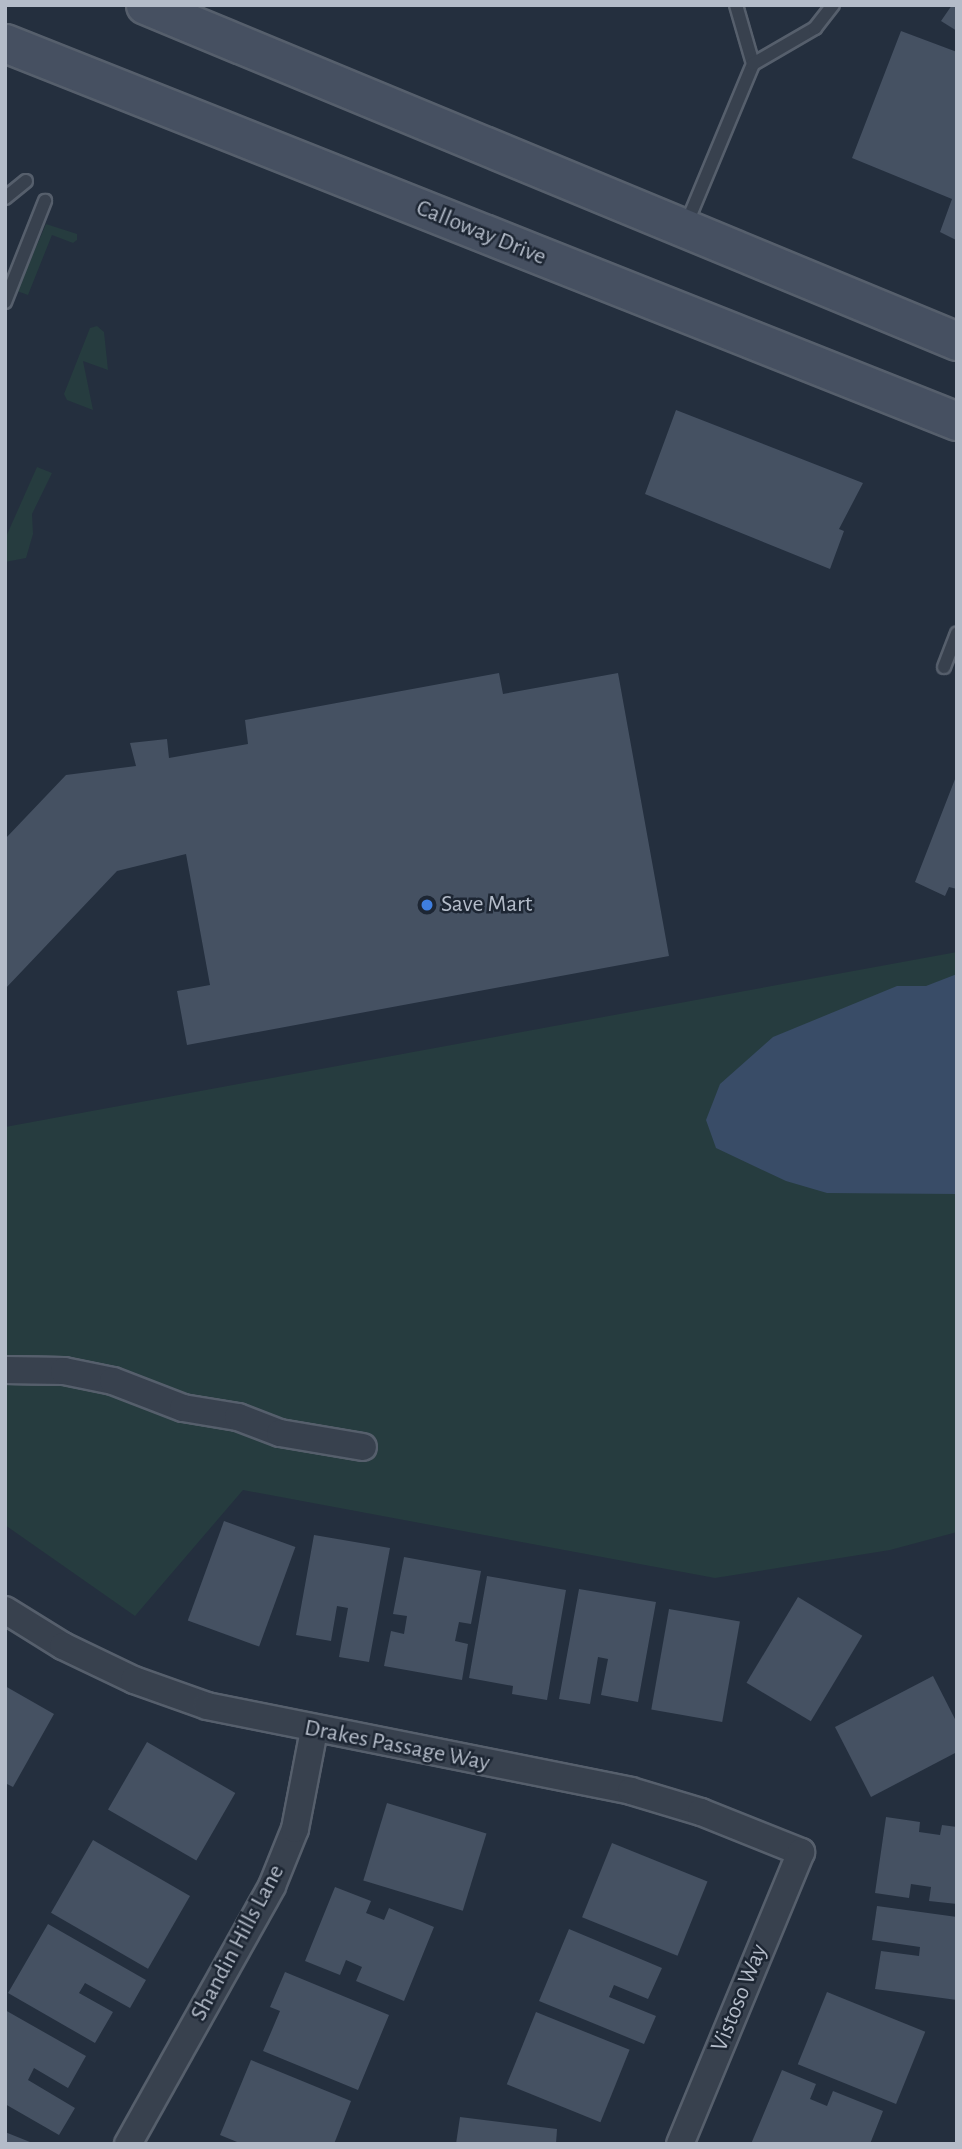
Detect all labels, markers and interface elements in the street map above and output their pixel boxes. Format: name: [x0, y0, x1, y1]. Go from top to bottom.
street label: Calloway Drive: [412, 194, 550, 272]
place label: Save Mart: [441, 891, 532, 919]
marker: Save Mart: [419, 897, 435, 913]
street label: Drakes Passage Way: [302, 1714, 492, 1778]
street label: Shandin Hills Lane: [185, 1860, 291, 2026]
street label: Vistoso Way: [705, 1940, 775, 2056]

